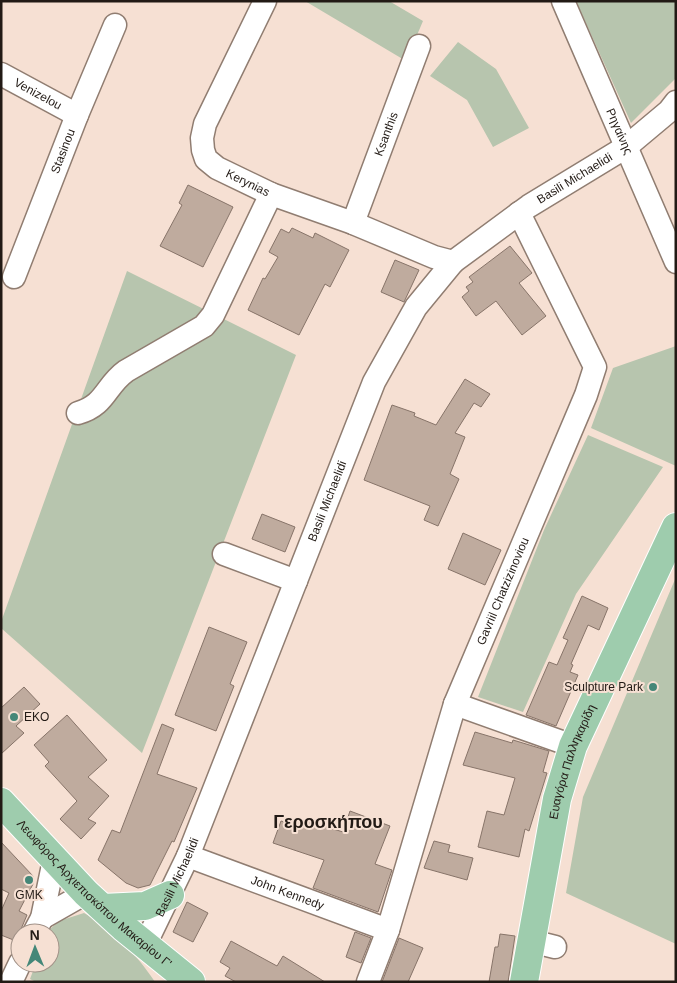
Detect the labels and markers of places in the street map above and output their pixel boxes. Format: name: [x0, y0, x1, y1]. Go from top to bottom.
place label: Sculpture Park: [564, 680, 644, 694]
marker: Sculpture Park: [647, 681, 659, 693]
place label: EKO: [24, 710, 49, 724]
marker: EKO: [8, 711, 20, 723]
marker: GMK: [23, 874, 35, 886]
place label: GMK: [15, 888, 43, 902]

